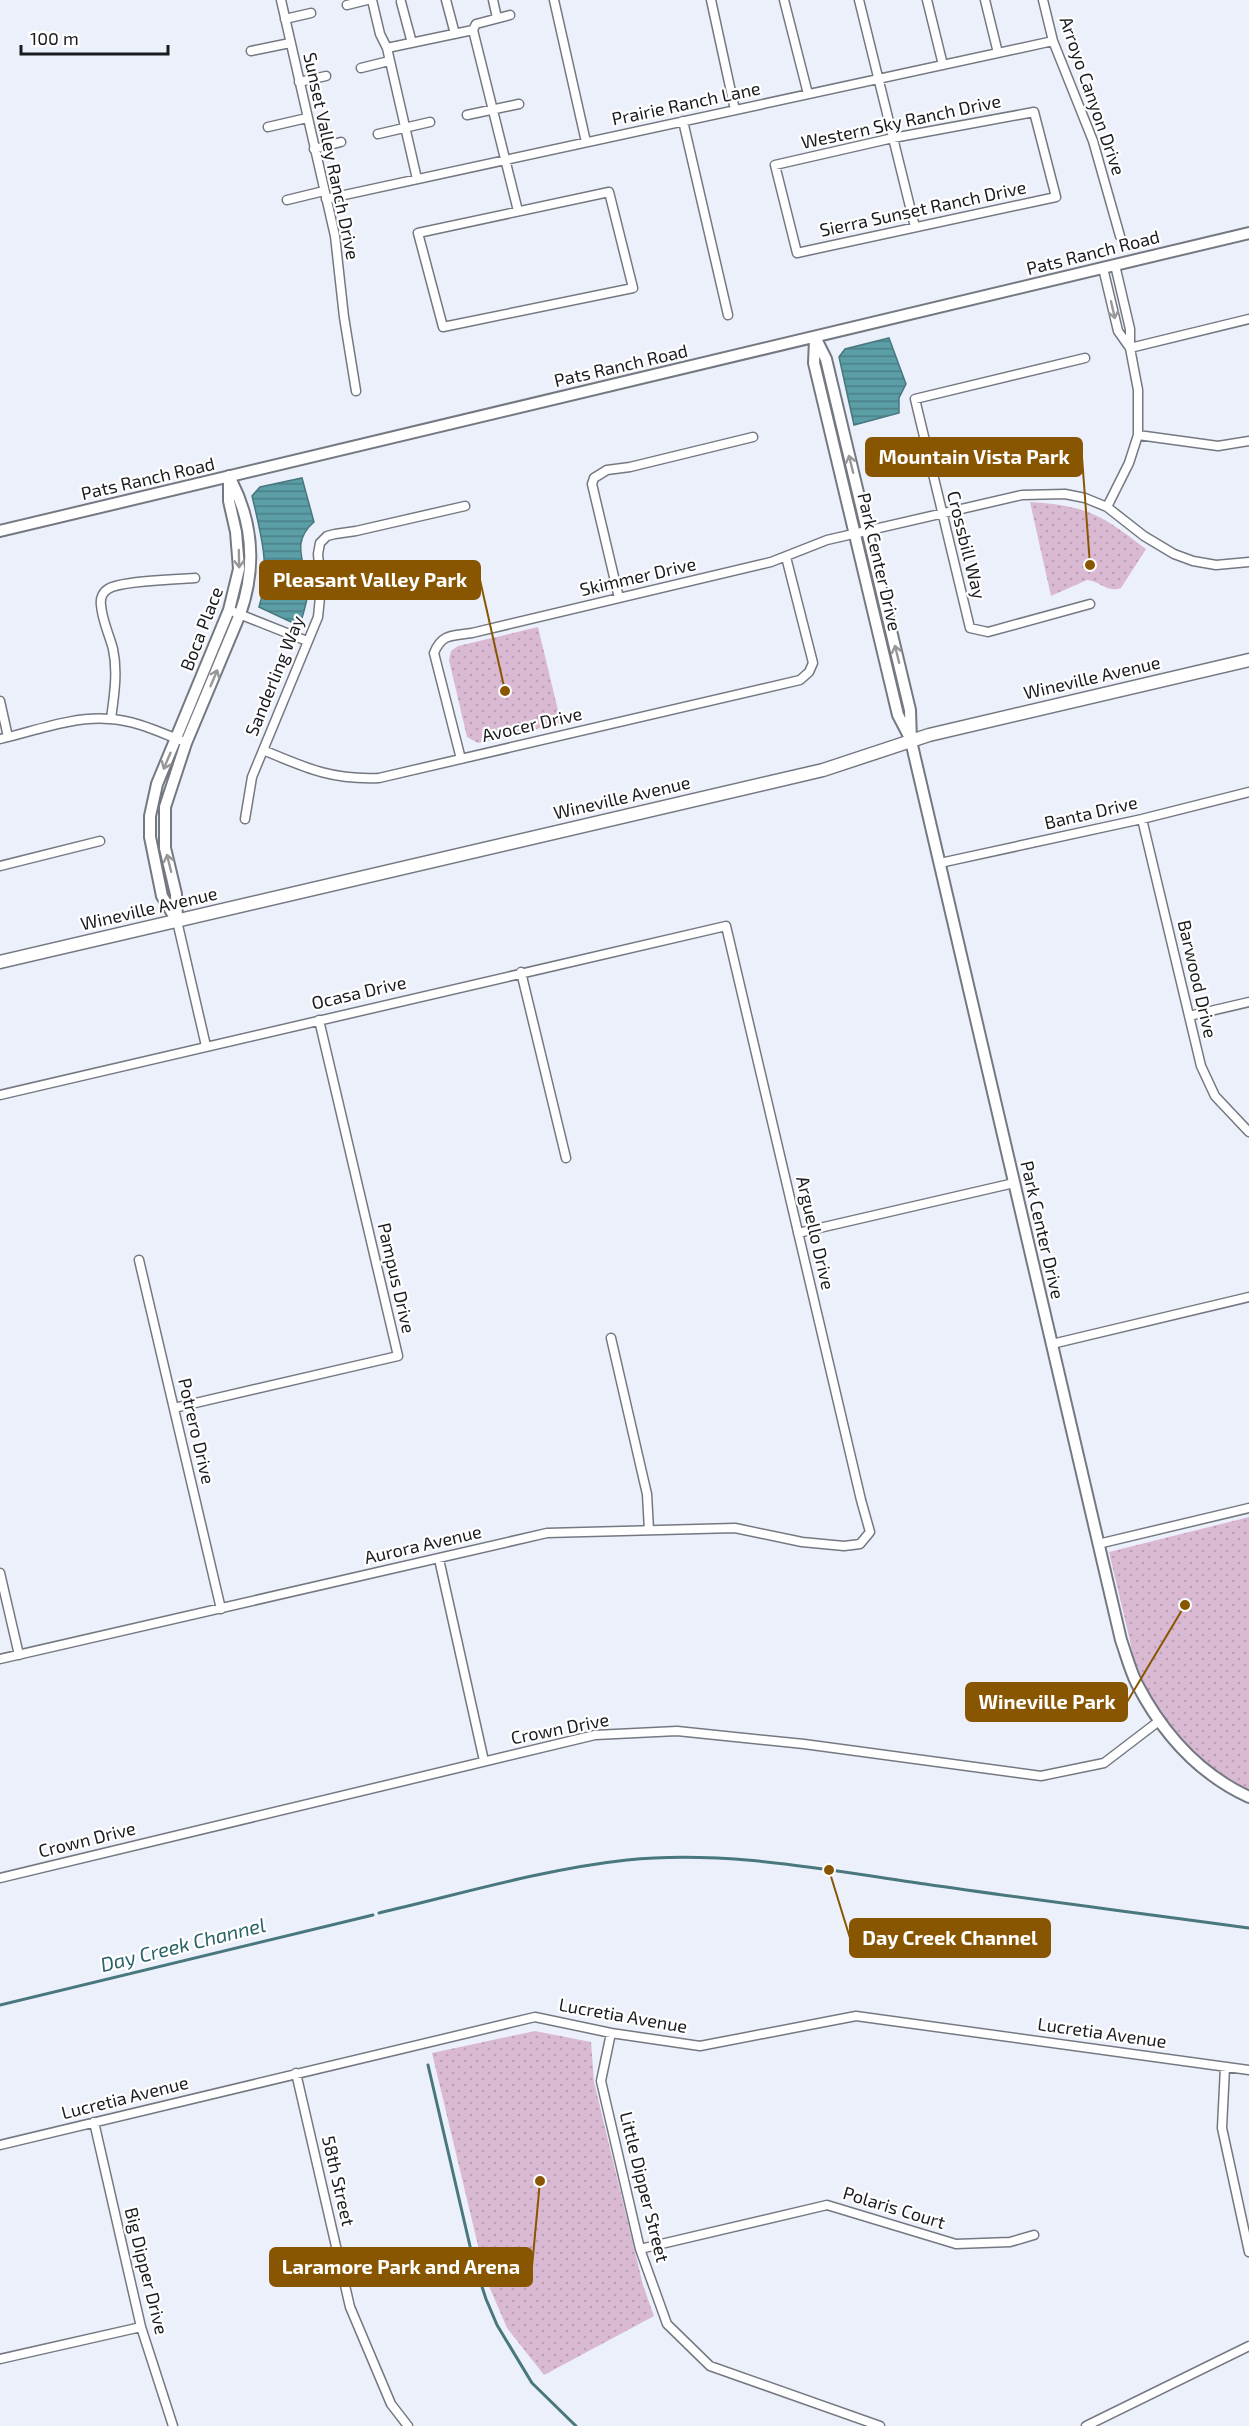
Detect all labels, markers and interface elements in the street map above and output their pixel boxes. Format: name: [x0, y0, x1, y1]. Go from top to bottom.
street label: Arroyo Canyon Drive: [1055, 13, 1130, 178]
scale bar: [21, 18, 168, 56]
text: 100 m: [30, 27, 79, 49]
street label: Sunset Valley Ranch Drive: [299, 50, 365, 261]
street label: Prairie Ranch Lane: [609, 77, 762, 130]
street label: Western Sky Ranch Drive: [799, 89, 1003, 153]
street label: Sierra Sunset Ranch Drive: [818, 175, 1028, 241]
street label: Pats Ranch Road: [1024, 225, 1162, 279]
one-way arrow: [1108, 300, 1120, 319]
street label: Pats Ranch Road: [552, 339, 690, 391]
callout: Mountain Vista Park: [866, 438, 1082, 476]
text: Mountain Vista Park: [878, 444, 1070, 468]
street label: Pats Ranch Road: [79, 452, 217, 504]
one-way arrow: [845, 455, 857, 474]
street label: Crossbill Way: [943, 488, 991, 602]
street label: Park Center Drive: [853, 491, 907, 633]
one-way arrow: [233, 548, 244, 568]
street label: Skimmer Drive: [578, 552, 698, 600]
callout: Pleasant Valley Park: [260, 561, 480, 599]
text: Pleasant Valley Park: [273, 567, 468, 592]
street label: Boca Place: [175, 583, 227, 674]
street label: Sanderling Way: [240, 612, 308, 739]
one-way arrow: [890, 644, 902, 663]
street label: Wineville Avenue: [1021, 651, 1162, 703]
one-way arrow: [209, 669, 220, 688]
street label: Avocer Drive: [479, 702, 584, 746]
one-way arrow: [161, 751, 172, 770]
street label: Wineville Avenue: [551, 771, 692, 823]
street label: Banta Drive: [1042, 791, 1140, 833]
one-way arrow: [162, 854, 174, 873]
street label: Wineville Avenue: [78, 882, 219, 934]
street label: Barwood Drive: [1174, 918, 1222, 1040]
street label: Ocasa Drive: [309, 970, 408, 1014]
street label: Park Center Drive: [1016, 1159, 1070, 1301]
street label: Arguello Drive: [792, 1174, 840, 1292]
street label: Pampus Drive: [374, 1220, 420, 1335]
street label: Potrero Drive: [174, 1376, 220, 1486]
street label: Aurora Avenue: [362, 1520, 484, 1568]
callout: Wineville Park: [966, 1683, 1127, 1721]
text: Wineville Park: [978, 1689, 1116, 1713]
street label: Crown Drive: [509, 1708, 611, 1748]
street label: Crown Drive: [36, 1816, 138, 1862]
water label: Day Creek Channel: [98, 1912, 268, 1977]
callout: Day Creek Channel: [850, 1919, 1050, 1957]
text: Day Creek Channel: [862, 1925, 1038, 1950]
street label: Lucretia Avenue: [557, 1993, 689, 2037]
street label: Lucretia Avenue: [1036, 2012, 1168, 2052]
street label: Lucretia Avenue: [59, 2071, 191, 2123]
street label: Little Dipper Street: [616, 2109, 674, 2264]
street label: 58th Street: [318, 2134, 360, 2228]
street label: Polaris Court: [841, 2181, 948, 2233]
street label: Big Dipper Drive: [121, 2205, 173, 2337]
callout: Laramore Park and Arena: [270, 2248, 532, 2286]
text: Laramore Park and Arena: [282, 2254, 520, 2278]

